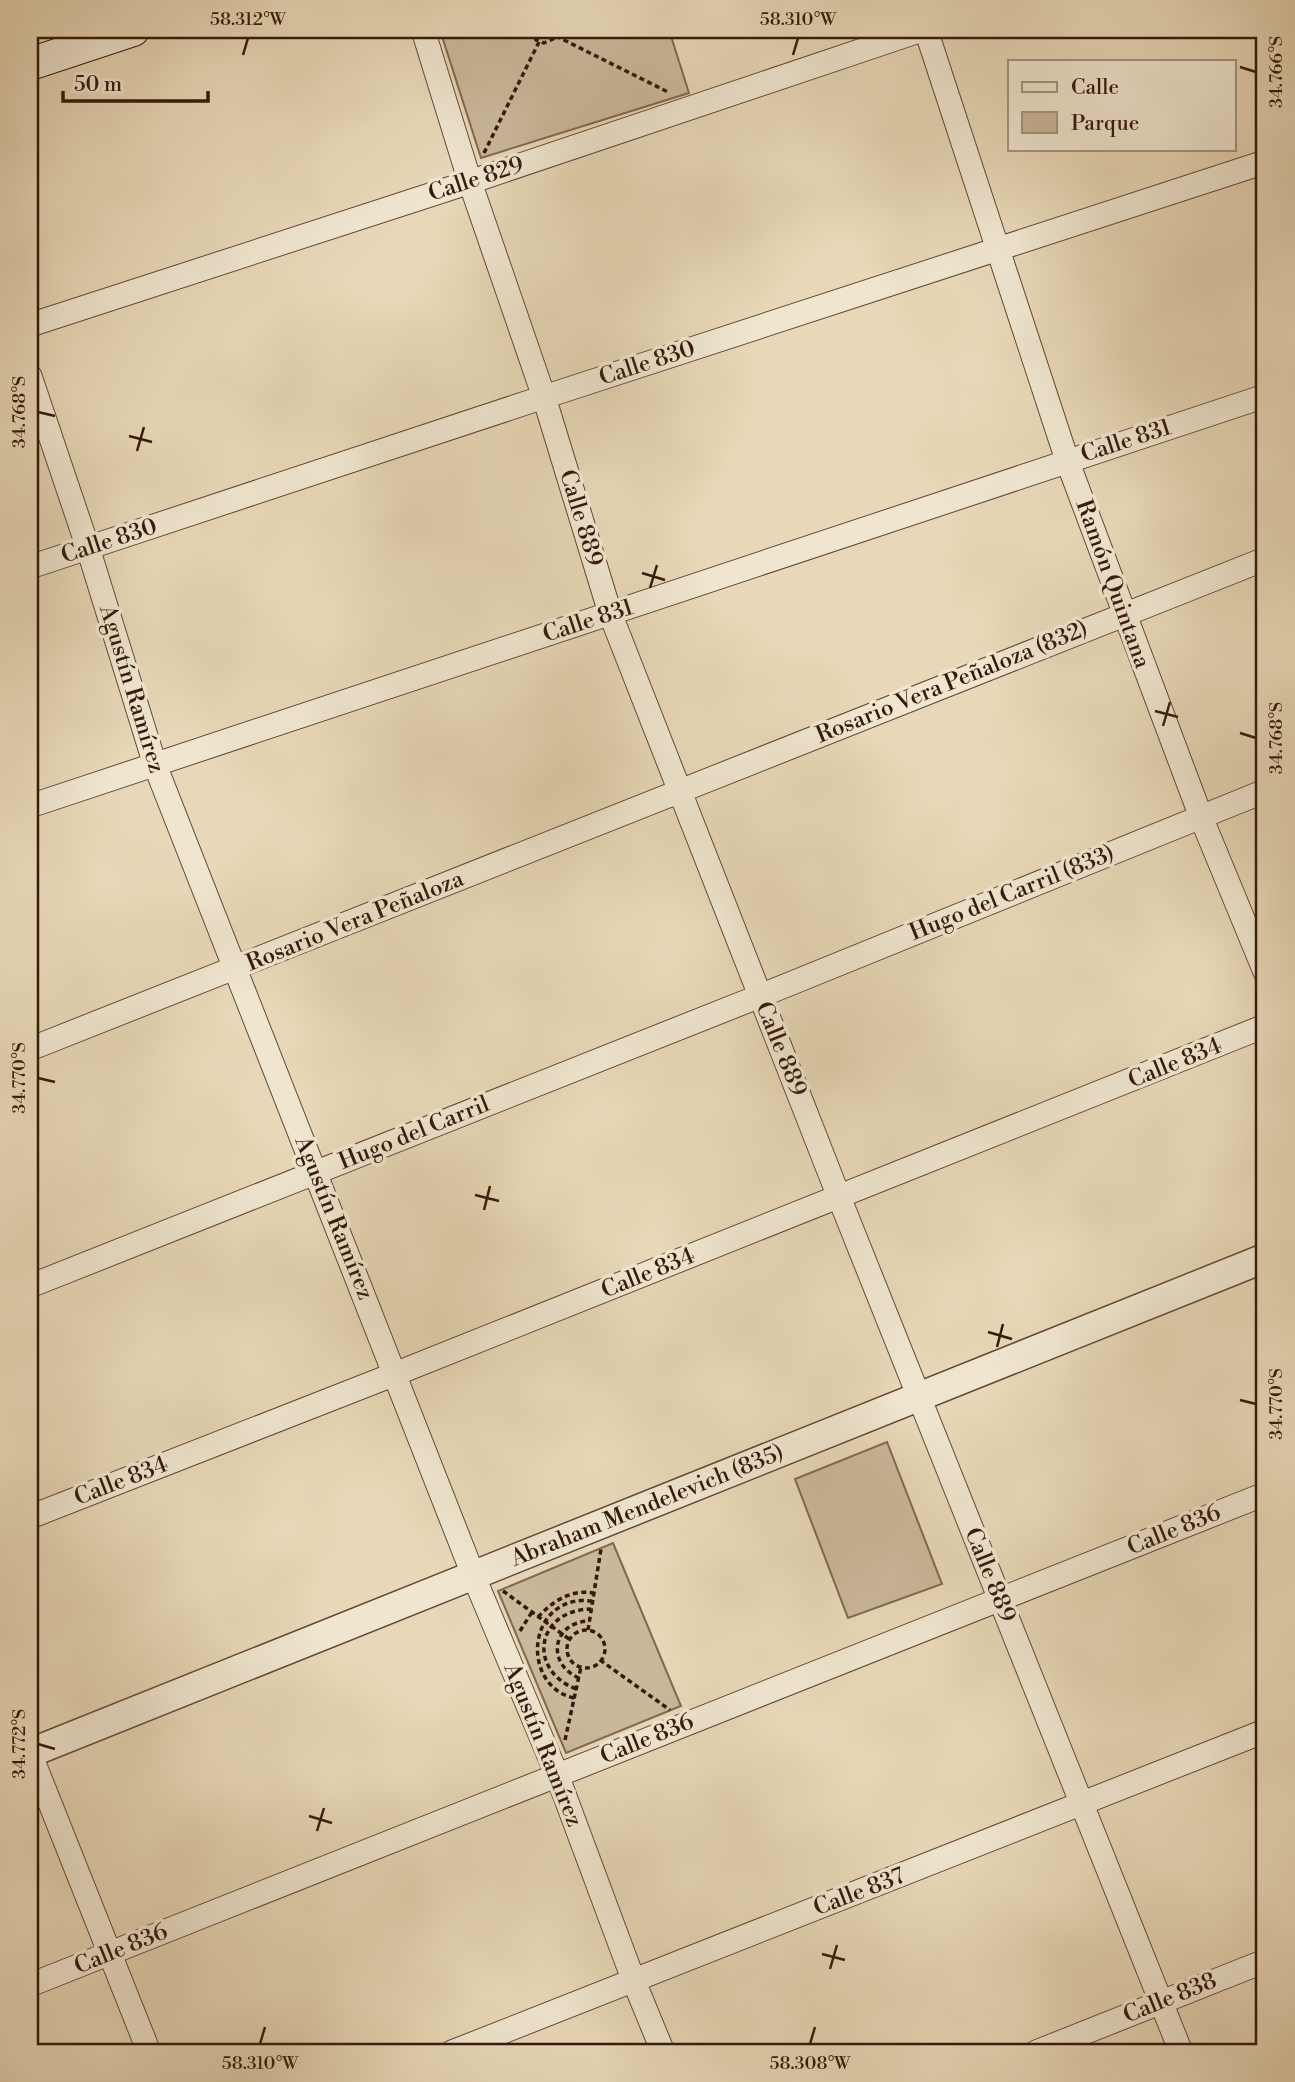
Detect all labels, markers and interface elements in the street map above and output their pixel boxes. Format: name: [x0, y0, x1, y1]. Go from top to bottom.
text: 58.312°W: [210, 8, 287, 31]
text: 58.310°W: [760, 8, 837, 31]
text: 34.766°S: [1265, 36, 1288, 108]
scale bar: [63, 60, 208, 104]
legend: [1008, 60, 1236, 150]
text: 50 m: [74, 72, 122, 98]
text: Calle: [1071, 75, 1119, 101]
text: Parque: [1071, 111, 1139, 137]
street label: Calle 829: [425, 150, 527, 208]
street label: Calle 830: [595, 334, 699, 392]
text: 34.768°S: [8, 376, 31, 448]
street label: Calle 831: [1077, 413, 1175, 469]
street label: Calle 889: [553, 466, 609, 570]
street label: Ramón Quintana: [1069, 496, 1157, 673]
street label: Calle 830: [57, 512, 161, 570]
street label: Calle 831: [539, 593, 637, 649]
street label: Agustín Ramírez: [93, 601, 171, 776]
street label: Rosario Vera Peñaloza (832): [812, 615, 1092, 749]
text: 34.768°S: [1265, 702, 1288, 774]
street label: Hugo del Carril (833): [905, 839, 1119, 947]
street label: Rosario Vera Peñaloza: [242, 864, 468, 977]
street label: Calle 889: [749, 998, 813, 1100]
street label: Calle 834: [1124, 1032, 1226, 1094]
text: 34.770°S: [8, 1042, 31, 1114]
street label: Hugo del Carril: [335, 1090, 494, 1176]
street label: Agustín Ramírez: [288, 1131, 380, 1304]
street label: Calle 834: [597, 1242, 699, 1304]
text: 34.770°S: [1265, 1368, 1288, 1440]
street label: Abraham Mendelevich (835): [506, 1438, 788, 1573]
street label: Calle 834: [70, 1450, 172, 1512]
street label: Calle 836: [1123, 1499, 1225, 1561]
street label: Calle 889: [958, 1524, 1022, 1626]
street label: Agustín Ramírez: [497, 1658, 589, 1831]
street label: Calle 836: [596, 1708, 698, 1770]
text: 34.772°S: [8, 1709, 31, 1779]
street label: Calle 837: [809, 1862, 909, 1922]
street label: Calle 836: [70, 1918, 172, 1980]
street label: Calle 838: [1119, 1967, 1221, 2029]
text: 58.310°W: [222, 2052, 299, 2075]
text: 58.308°W: [770, 2052, 851, 2075]

